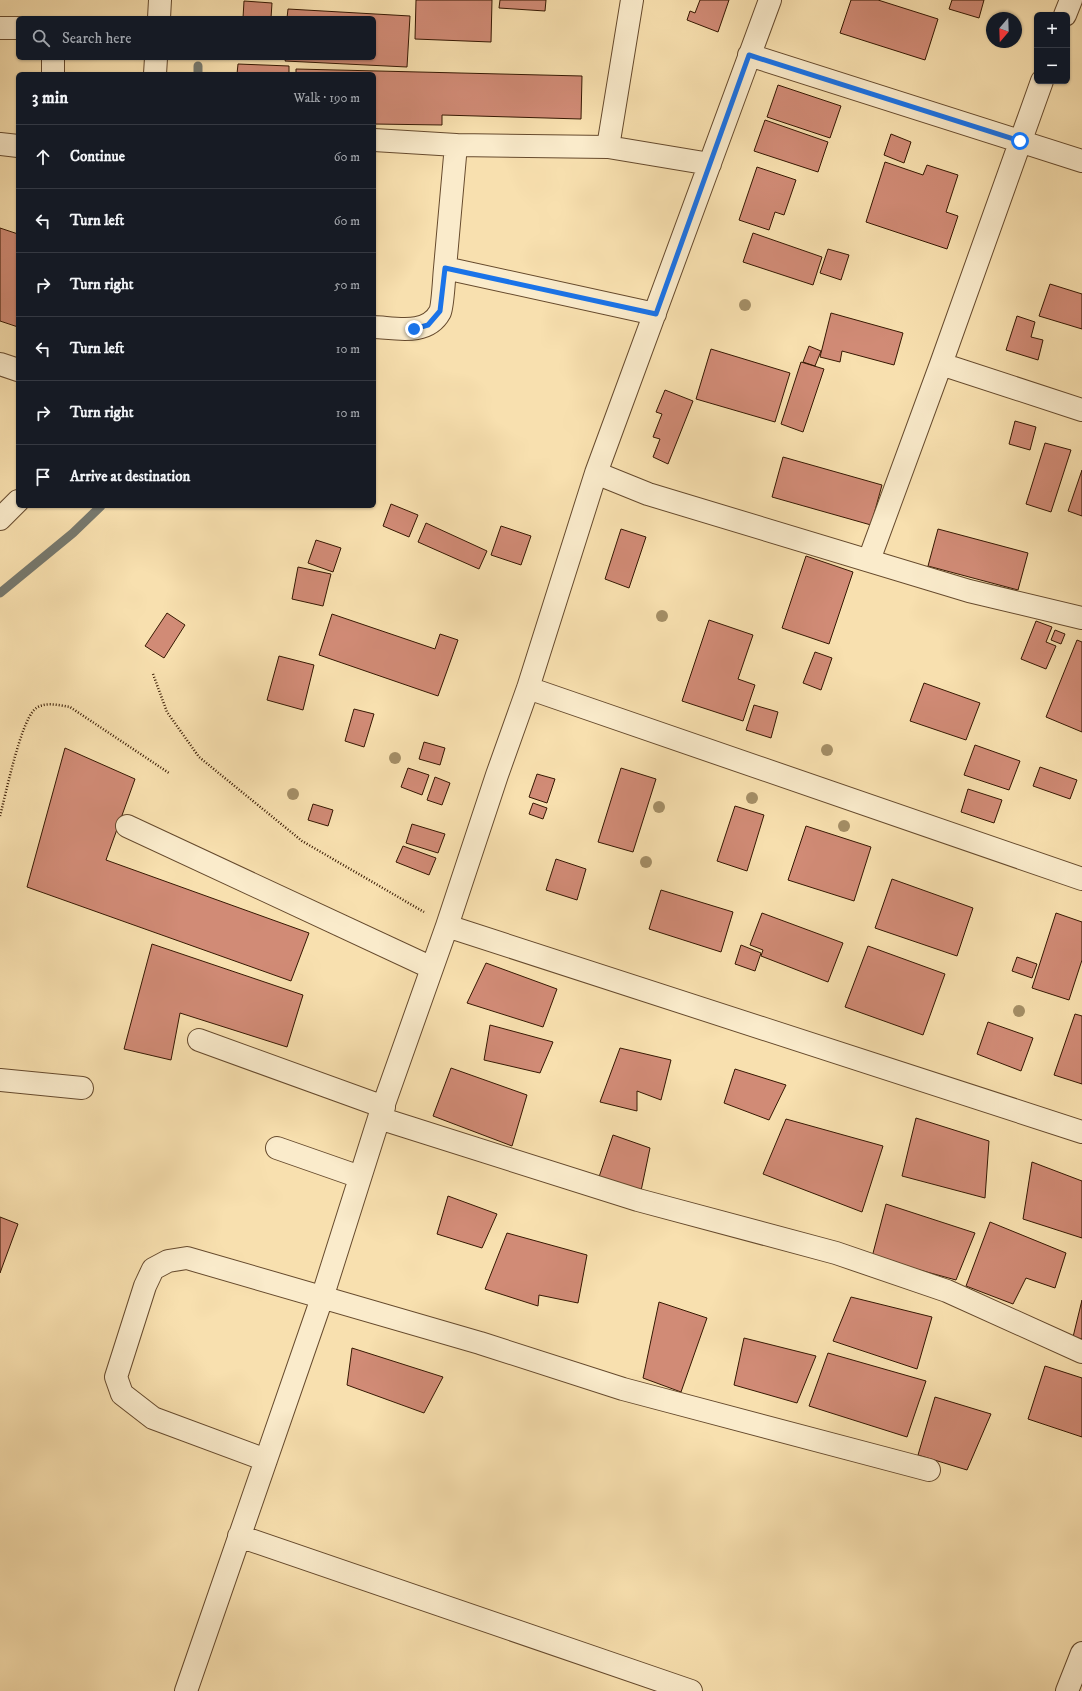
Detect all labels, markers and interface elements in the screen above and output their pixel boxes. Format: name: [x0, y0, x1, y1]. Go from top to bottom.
north arrow: [986, 12, 1022, 48]
map controls: [1034, 12, 1070, 84]
button: +: [1034, 12, 1070, 48]
search box: [16, 16, 376, 60]
icon: search: [30, 27, 52, 49]
text: Search here: [62, 29, 131, 48]
button: −: [1034, 48, 1070, 84]
text: 3 min: [32, 87, 68, 109]
text: Walk · 190 m: [294, 90, 360, 106]
route start: [1011, 132, 1029, 150]
icon: ahead: [32, 146, 54, 168]
text: Continue: [70, 147, 125, 166]
text: 60 m: [334, 149, 360, 165]
icon: left: [32, 210, 54, 232]
text: Turn left: [70, 211, 124, 230]
text: 60 m: [334, 213, 360, 229]
icon: right: [32, 274, 54, 296]
text: Turn right: [70, 275, 133, 294]
text: 50 m: [334, 277, 360, 293]
route end: [405, 320, 423, 338]
icon: left: [32, 338, 54, 360]
text: Turn left: [70, 339, 124, 358]
text: 10 m: [336, 341, 360, 357]
icon: right: [32, 402, 54, 424]
text: Turn right: [70, 403, 133, 422]
text: 10 m: [336, 405, 360, 421]
icon: arrive: [32, 466, 54, 488]
text: Arrive at destination: [70, 467, 190, 486]

